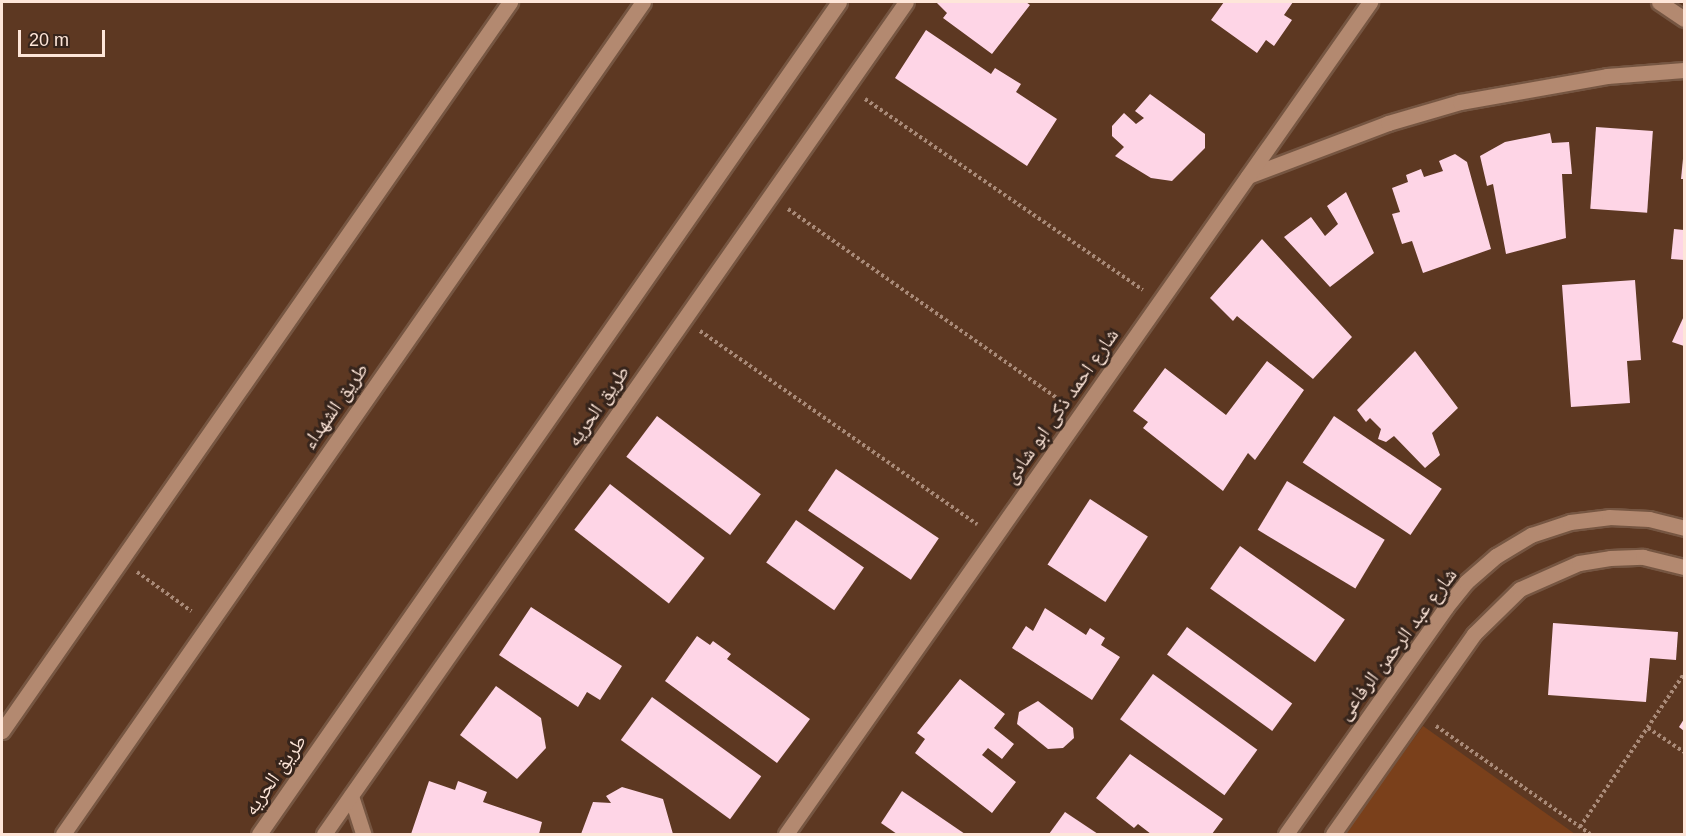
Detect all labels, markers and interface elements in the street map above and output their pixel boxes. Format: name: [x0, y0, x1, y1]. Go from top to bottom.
scale bar: [21, 18, 108, 56]
text: 20 m: [29, 30, 69, 50]
street label: شارع احمد ذكى ابو شادى: [998, 324, 1124, 488]
street label: طريق الشهداء: [297, 358, 373, 454]
street label: طريق الحريه: [562, 361, 634, 451]
street label: شارع عبد الرحمن الرفاعى: [1332, 563, 1462, 725]
street label: طريق الحريه: [239, 730, 311, 820]

